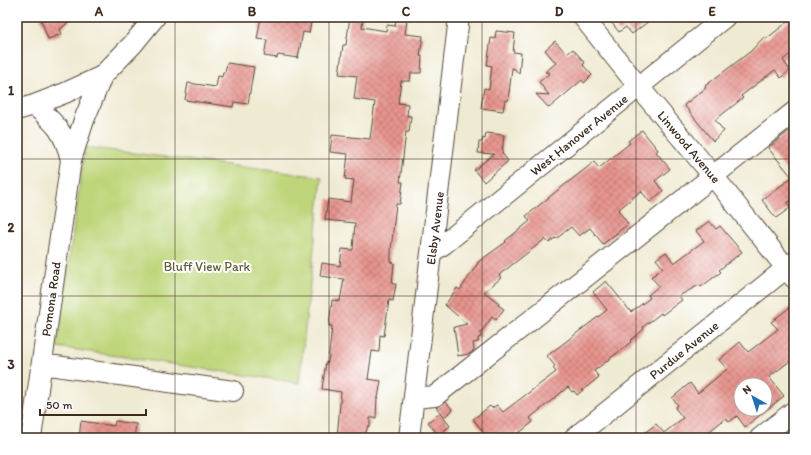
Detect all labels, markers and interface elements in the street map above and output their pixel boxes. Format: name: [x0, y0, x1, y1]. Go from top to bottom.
text: A: [94, 4, 104, 19]
text: B: [248, 4, 257, 19]
text: C: [402, 4, 411, 19]
text: D: [555, 4, 564, 19]
text: E: [708, 4, 716, 19]
text: 1: [8, 83, 14, 98]
street label: West Hanover Avenue: [527, 91, 631, 179]
street label: Linwood Avenue: [654, 108, 724, 186]
street label: Elsby Avenue: [423, 190, 447, 266]
text: 2: [8, 220, 15, 235]
park label: Bluff View Park: [164, 259, 251, 274]
street label: Pomona Road: [38, 260, 64, 338]
street label: Purdue Avenue: [647, 318, 721, 382]
text: 3: [7, 357, 15, 372]
north arrow: [733, 377, 773, 417]
text: N: [740, 382, 754, 397]
scale bar: [40, 391, 146, 417]
text: 50 m: [46, 398, 72, 412]

